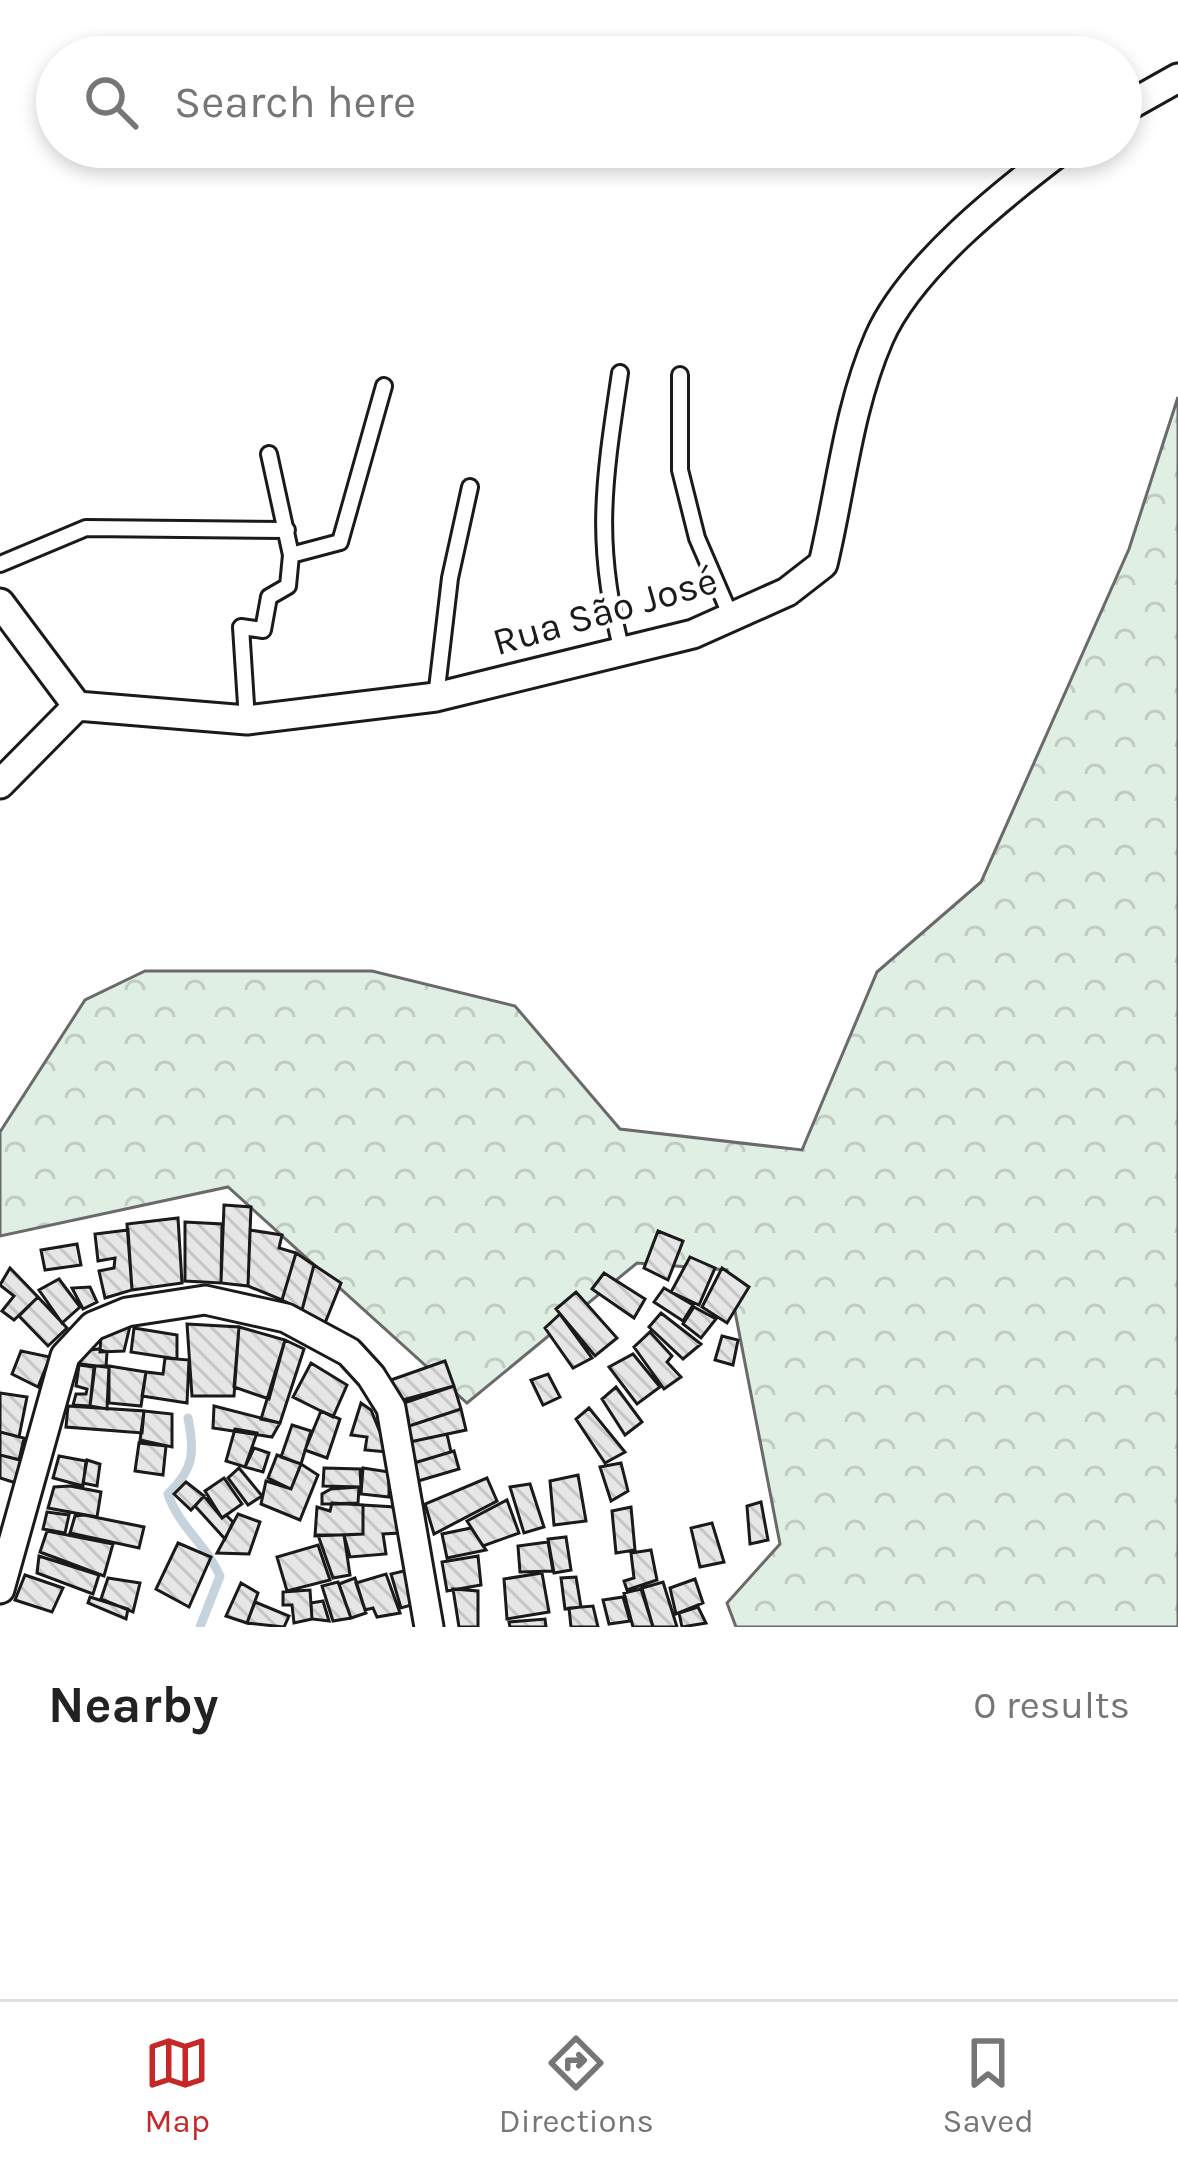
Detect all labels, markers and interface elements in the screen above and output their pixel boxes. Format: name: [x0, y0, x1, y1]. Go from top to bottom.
search box: [36, 36, 1142, 168]
icon: search: [78, 69, 144, 135]
text: Search here: [174, 76, 416, 128]
street label: Rua São José: [487, 557, 723, 665]
text: Nearby: [48, 1675, 218, 1735]
text: 0 results: [973, 1682, 1130, 1728]
tab: Map: [144, 2030, 210, 2140]
tab: Directions: [499, 2030, 654, 2140]
tab: Saved: [943, 2030, 1034, 2140]

